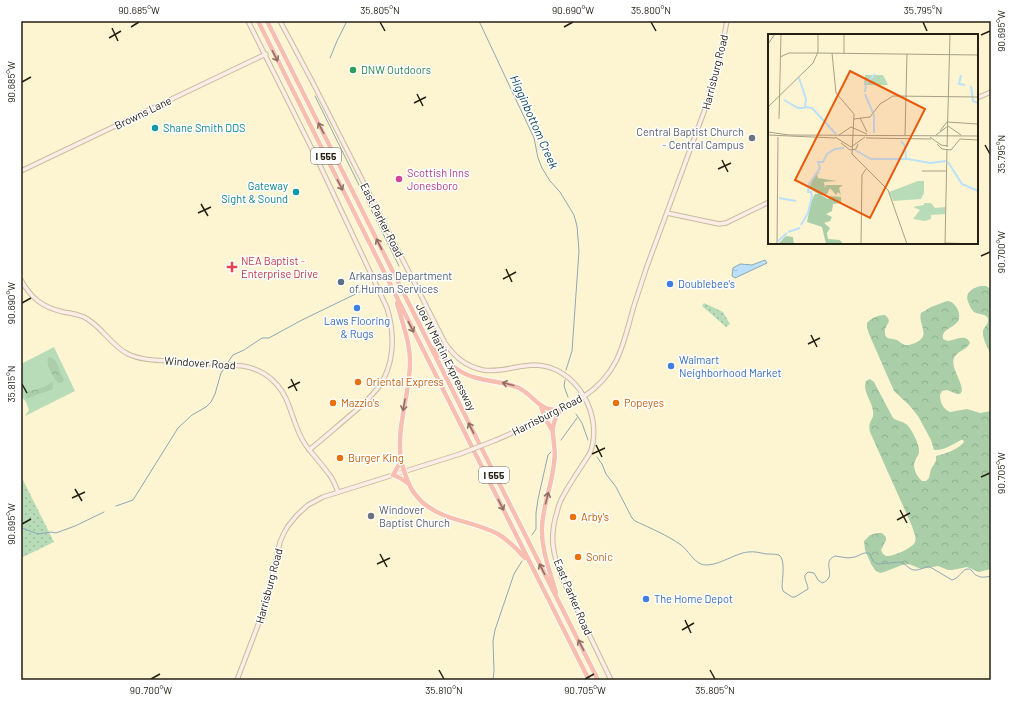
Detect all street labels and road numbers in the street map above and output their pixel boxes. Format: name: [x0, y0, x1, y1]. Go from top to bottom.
street label: Harrisburg Road: [699, 33, 730, 111]
street label: Browns Lane: [112, 93, 173, 132]
road number: I 555: [311, 148, 341, 164]
street label: East Parker Road: [358, 180, 407, 259]
street label: Joe N Martin Expressway: [414, 301, 479, 413]
street label: Windover Road: [164, 354, 236, 371]
street label: Harrisburg Road: [509, 391, 584, 438]
road number: I 555: [479, 467, 509, 483]
street label: Harrisburg Road: [252, 547, 285, 625]
street label: East Parker Road: [552, 557, 595, 637]

